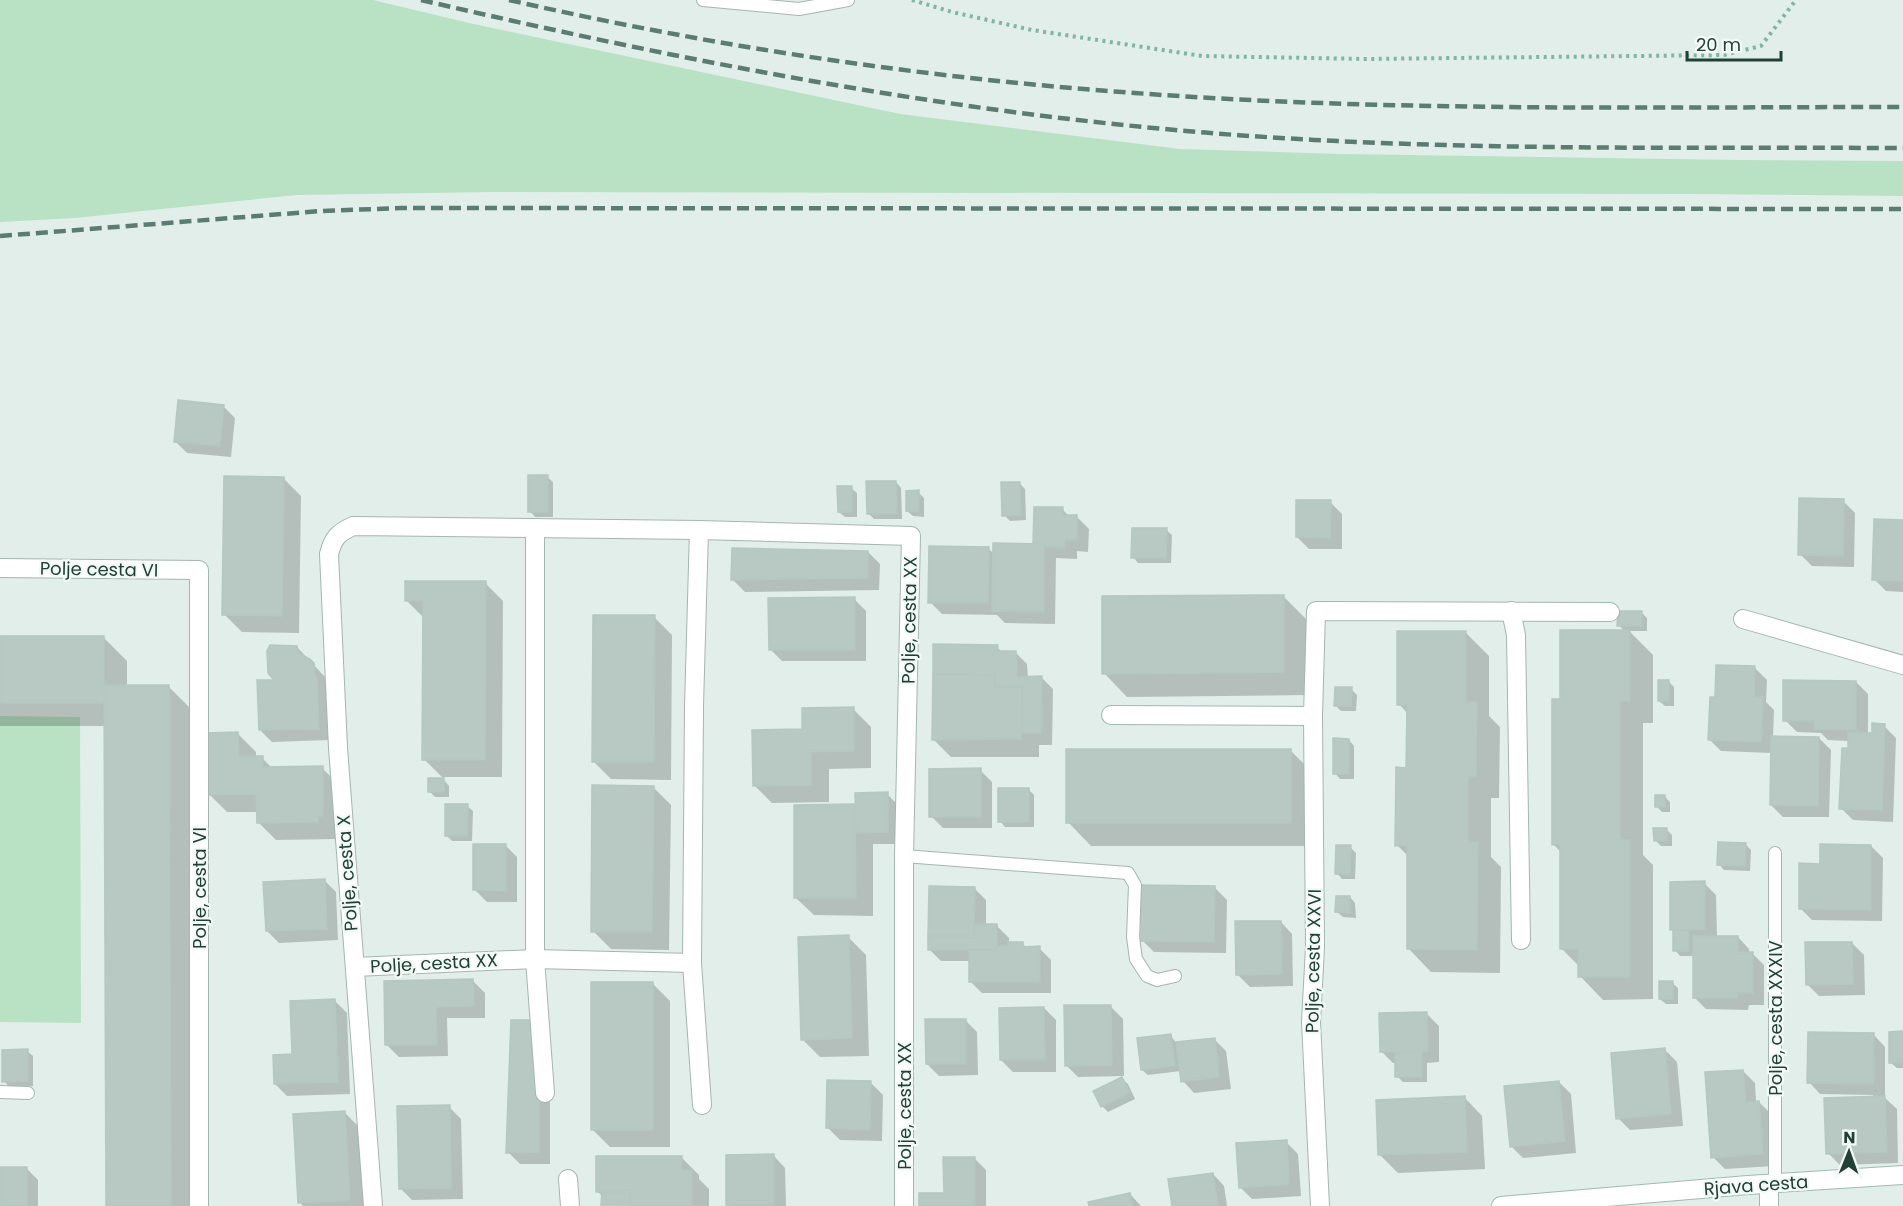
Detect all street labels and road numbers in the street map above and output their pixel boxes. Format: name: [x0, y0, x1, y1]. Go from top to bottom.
street label: Polje cesta VI: [40, 555, 158, 583]
street label: Polje, cesta XX: [895, 556, 923, 684]
street label: Polje, cesta X: [330, 814, 364, 932]
street label: Polje, cesta VI: [187, 827, 212, 949]
street label: Polje, cesta XXVI: [1299, 889, 1327, 1033]
street label: Polje, cesta XXXIV: [1763, 940, 1788, 1096]
street label: Polje, cesta XX: [370, 947, 498, 979]
street label: Polje, cesta XX: [892, 1042, 917, 1170]
street label: Rjava cesta: [1703, 1169, 1809, 1201]

